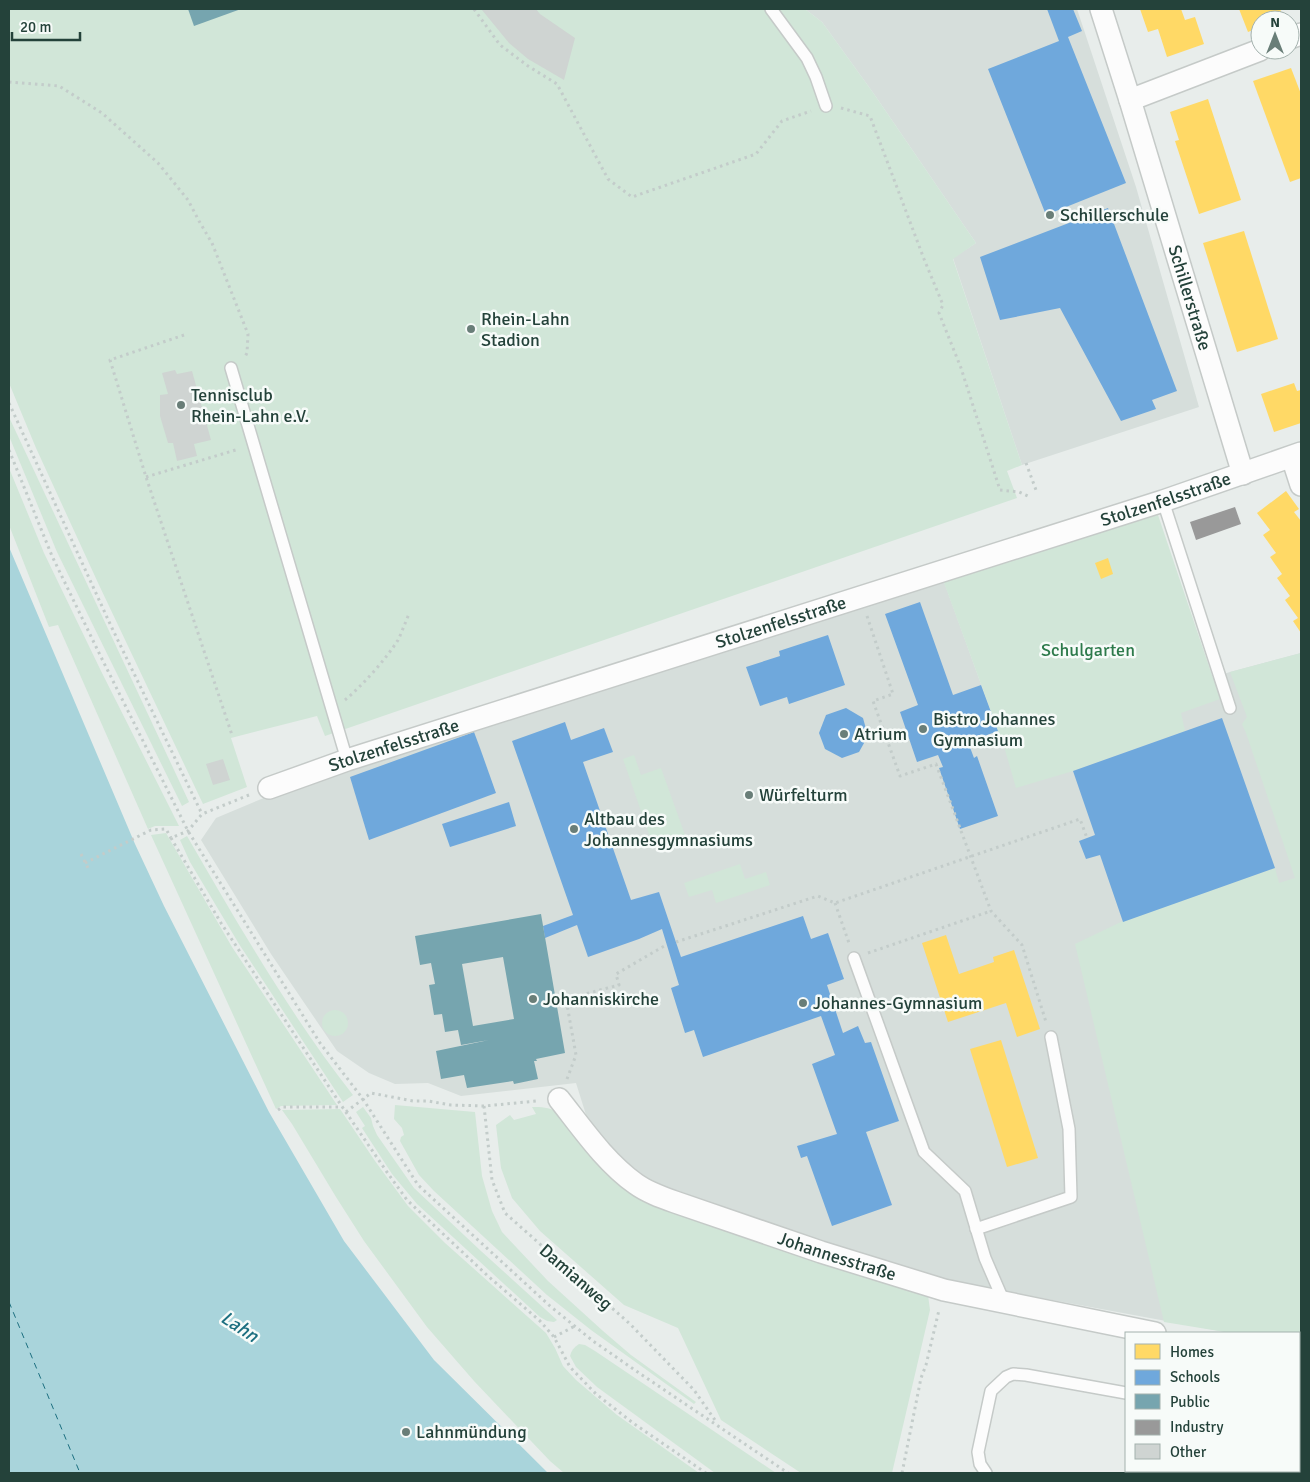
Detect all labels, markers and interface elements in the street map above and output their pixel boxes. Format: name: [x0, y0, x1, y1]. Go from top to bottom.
scale bar: [12, 10, 80, 42]
north arrow: [1250, 10, 1300, 60]
text: N: [1270, 14, 1280, 31]
text: 20 m: [20, 18, 51, 36]
place label: Schillerschule: [1060, 204, 1169, 226]
marker: Schillerschule: [1044, 209, 1056, 221]
street label: Schillerstraße: [1163, 242, 1216, 353]
place label: Rhein-Lahn Stadion: [481, 308, 570, 351]
marker: Rhein-Lahn Stadion: [465, 323, 477, 335]
place label: Tennisclub Rhein-Lahn e.V.: [191, 384, 309, 427]
marker: Tennisclub Rhein-Lahn e.V.: [175, 399, 187, 411]
street label: Stolzenfelsstraße: [1098, 467, 1234, 531]
street label: Stolzenfelsstraße: [713, 591, 849, 653]
park label: Schulgarten: [1041, 639, 1135, 661]
place label: Bistro Johannes Gymnasium: [933, 708, 1056, 751]
street label: Stolzenfelsstraße: [326, 714, 462, 777]
place label: Atrium: [854, 723, 907, 745]
marker: Bistro Johannes Gymnasium: [917, 723, 929, 735]
marker: Atrium: [838, 728, 850, 740]
place label: Würfelturm: [759, 784, 848, 806]
marker: Würfelturm: [743, 789, 755, 801]
place label: Altbau des Johannesgymnasiums: [584, 808, 753, 851]
marker: Altbau des Johannesgymnasiums: [568, 823, 580, 835]
place label: Johanniskirche: [543, 988, 659, 1010]
place label: Johannes-Gymnasium: [813, 992, 982, 1014]
marker: Johanniskirche: [527, 993, 539, 1005]
marker: Johannes-Gymnasium: [797, 997, 809, 1009]
street label: Johannesstraße: [775, 1227, 899, 1286]
street label: Damianweg: [535, 1239, 617, 1315]
water label: Lahn: [216, 1306, 263, 1348]
legend: [1125, 1332, 1300, 1472]
text: Homes: [1170, 1343, 1214, 1361]
text: Schools: [1170, 1368, 1221, 1386]
text: Public: [1170, 1393, 1210, 1411]
text: Industry: [1170, 1418, 1223, 1436]
place label: Lahnmündung: [416, 1421, 527, 1443]
marker: Lahnmündung: [400, 1426, 412, 1438]
text: Other: [1170, 1443, 1207, 1461]

